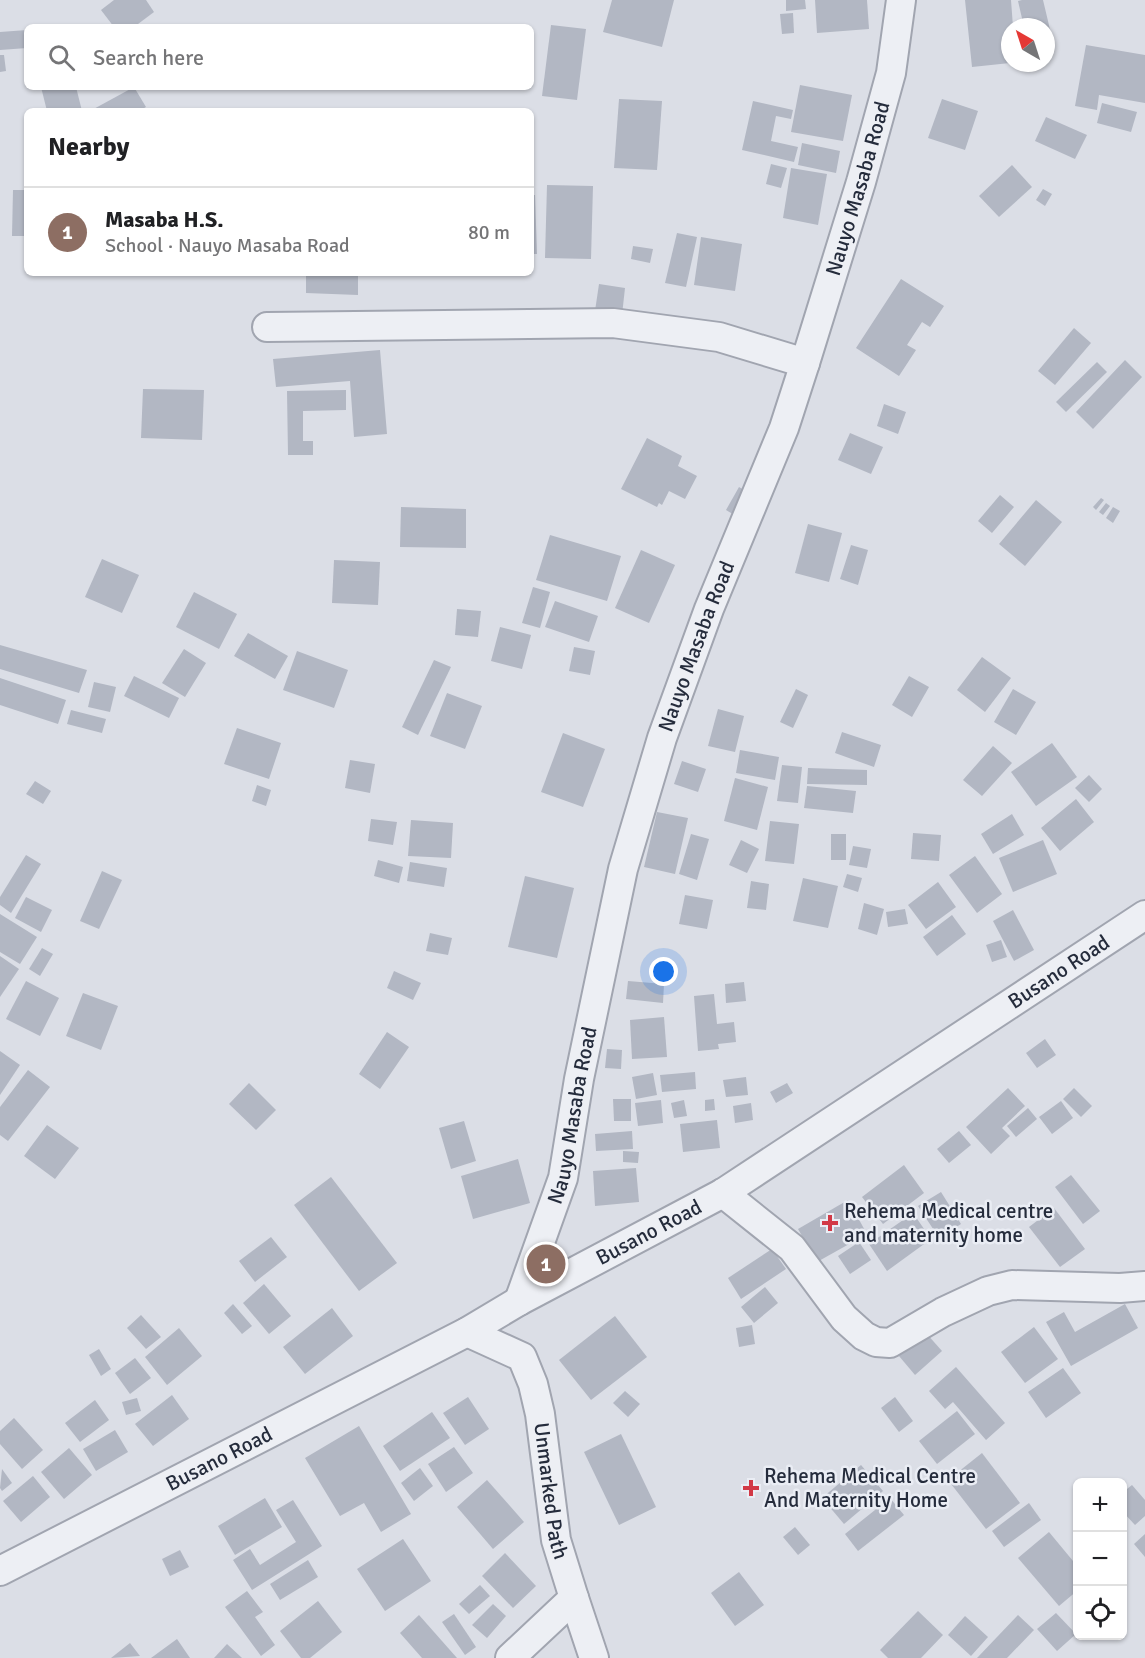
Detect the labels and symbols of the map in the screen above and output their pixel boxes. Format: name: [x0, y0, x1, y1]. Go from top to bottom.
north arrow: [1001, 18, 1055, 72]
street label: Nauyo Masaba Road: [820, 98, 896, 279]
street label: Nauyo Masaba Road: [652, 557, 740, 735]
street label: Busano Road: [1003, 929, 1114, 1015]
your location: [649, 957, 678, 986]
street label: Nauyo Masaba Road: [542, 1024, 603, 1208]
street label: Busano Road: [591, 1194, 706, 1271]
place label: Rehema Medical centre and maternity home: [844, 1198, 1053, 1248]
marker: Rehema Medical centre and maternity home: [821, 1214, 839, 1232]
pin: 1: [526, 1242, 566, 1286]
street label: Busano Road: [161, 1421, 277, 1497]
street label: Unmarked Path: [528, 1421, 574, 1562]
place label: Rehema Medical Centre And Maternity Home: [764, 1463, 976, 1513]
marker: Rehema Medical Centre And Maternity Home: [742, 1479, 760, 1497]

